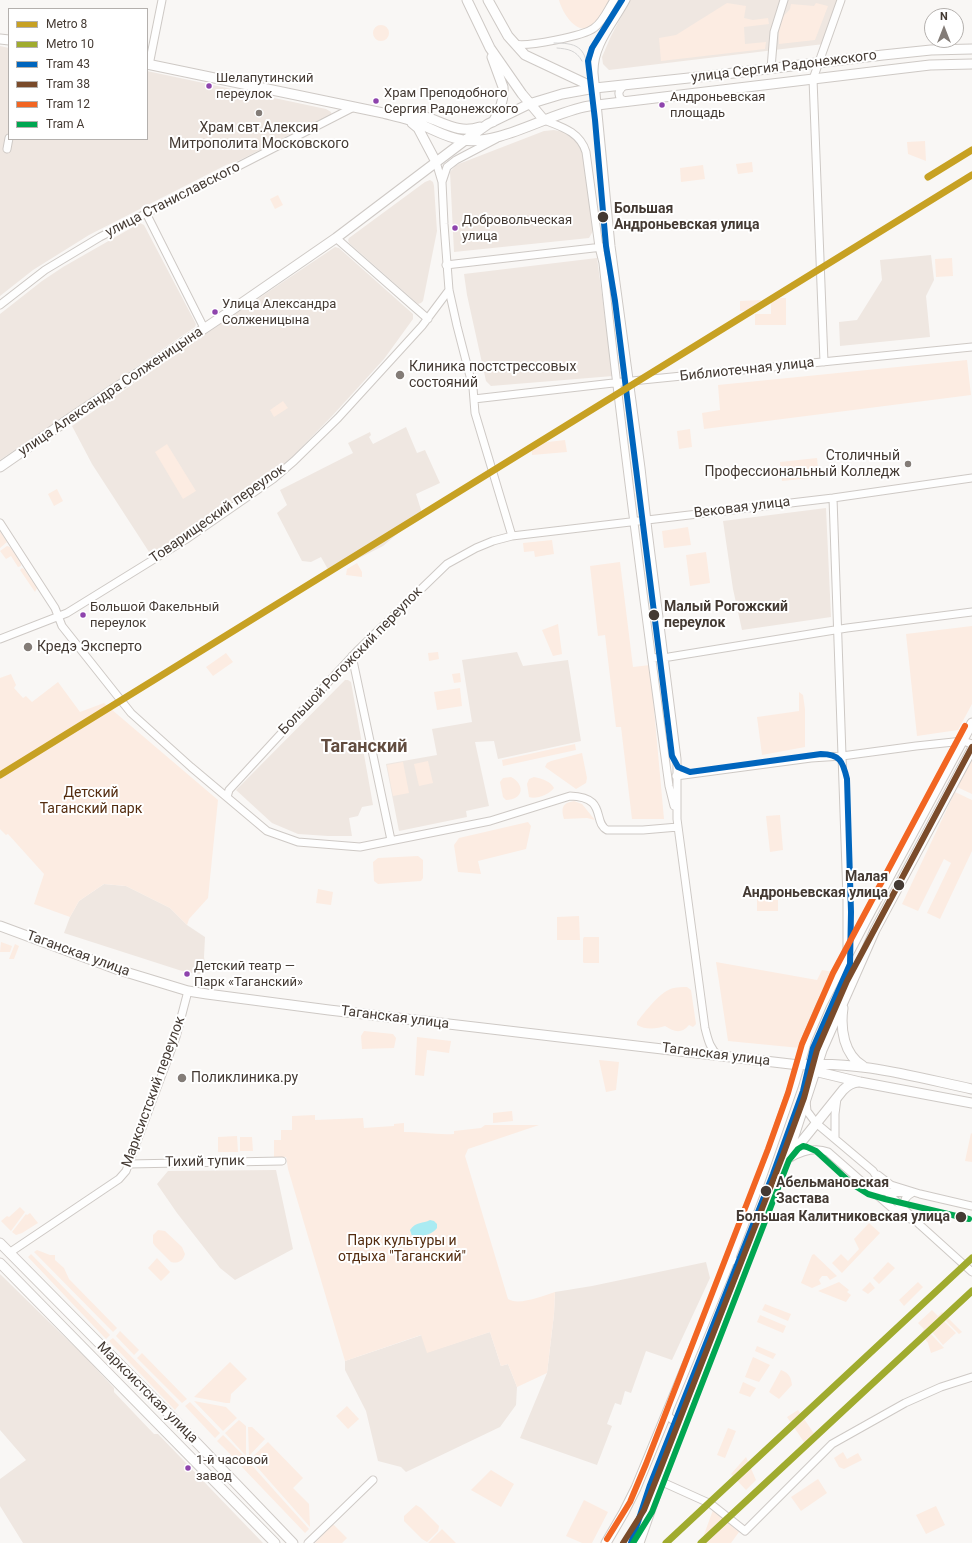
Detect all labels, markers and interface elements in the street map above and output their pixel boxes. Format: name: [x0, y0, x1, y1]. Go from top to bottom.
legend: [8, 8, 148, 140]
north arrow: [924, 8, 964, 48]
text: N: [940, 10, 948, 23]
text: Metro 8: [46, 17, 87, 31]
text: Metro 10: [46, 37, 94, 51]
street label: улица Сергия Радонежского: [690, 47, 878, 87]
text: Tram 43: [46, 57, 90, 71]
place label: Шелапутинский переулок: [216, 71, 313, 102]
text: Tram 38: [46, 77, 90, 91]
marker: Шелапутинский переулок: [204, 81, 214, 91]
place label: Храм Преподобного Сергия Радонежского: [384, 86, 519, 117]
place label: Андроньевская площадь: [670, 90, 765, 121]
marker: Храм Преподобного Сергия Радонежского: [371, 96, 381, 106]
text: Tram 12: [46, 97, 90, 111]
marker: Андроньевская площадь: [657, 100, 667, 110]
marker: Храм свт.Алексия Митрополита Московского: [254, 108, 264, 118]
text: Tram А: [46, 117, 84, 131]
place label: Храм свт.Алексия Митрополита Московского: [169, 120, 349, 152]
street label: улица Станиславского: [103, 159, 243, 241]
place label: Большая Андроньевская улица: [614, 201, 759, 234]
marker: Большая Андроньевская улица: [596, 210, 610, 224]
place label: Добровольческая улица: [462, 213, 572, 244]
marker: Добровольческая улица: [450, 223, 460, 233]
place label: Улица Александра Солженицына: [222, 297, 336, 328]
marker: Улица Александра Солженицына: [210, 307, 220, 317]
street label: улица Александра Солженицына: [16, 324, 206, 460]
street label: Библиотечная улица: [679, 355, 815, 385]
place label: Клиника постстрессовых состояний: [409, 359, 576, 392]
marker: Клиника постстрессовых состояний: [394, 369, 406, 381]
place label: Столичный Профессиональный Колледж: [705, 448, 900, 480]
marker: Столичный Профессиональный Колледж: [903, 459, 913, 469]
street label: Товарищеский переулок: [147, 461, 289, 567]
street label: Вековая улица: [693, 494, 791, 522]
street label: Большой Рогожский переулок: [276, 583, 426, 739]
place label: Малый Рогожский переулок: [664, 599, 788, 632]
place label: Большой Факельный переулок: [90, 600, 219, 631]
marker: Малый Рогожский переулок: [647, 608, 661, 622]
marker: Большой Факельный переулок: [78, 610, 88, 620]
place label: Кредэ Эксперто: [37, 639, 142, 655]
marker: Кредэ Эксперто: [22, 641, 34, 653]
district label: Таганский: [321, 736, 407, 758]
park label: Детский Таганский парк: [40, 785, 142, 818]
place label: Малая Андроньевская улица: [743, 869, 888, 902]
marker: Малая Андроньевская улица: [892, 878, 906, 892]
street label: Таганская улица: [24, 927, 132, 981]
place label: Детский театр — Парк «Таганский»: [194, 959, 303, 990]
marker: Детский театр — Парк «Таганский»: [182, 969, 192, 979]
street label: Таганская улица: [340, 1003, 450, 1033]
street label: Марксистский переулок: [119, 1014, 189, 1170]
street label: Таганская улица: [661, 1040, 771, 1070]
place label: Поликлиника.ру: [191, 1070, 298, 1086]
marker: Поликлиника.ру: [176, 1072, 188, 1084]
street label: Тихий тупик: [165, 1153, 245, 1171]
place label: Абельмановская Застава: [776, 1175, 889, 1208]
marker: Абельмановская Застава: [759, 1184, 773, 1198]
place label: Большая Калитниковская улица: [736, 1209, 950, 1225]
marker: Большая Калитниковская улица: [954, 1210, 968, 1224]
park label: Парк культуры и отдыха "Таганский": [338, 1233, 466, 1266]
street label: Марксистская улица: [93, 1339, 201, 1447]
place label: 1-й часовой завод: [196, 1453, 268, 1484]
marker: 1-й часовой завод: [183, 1463, 193, 1473]

